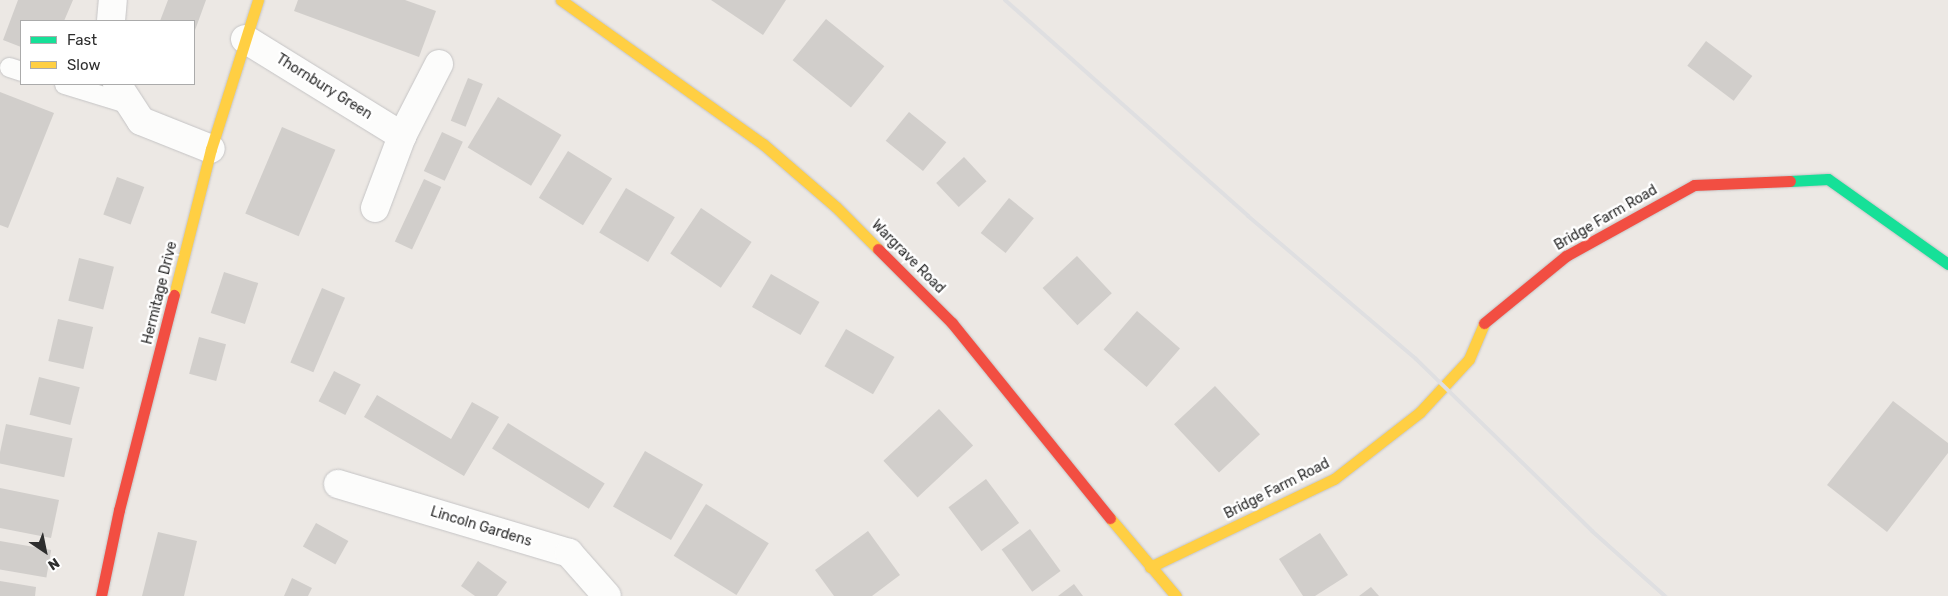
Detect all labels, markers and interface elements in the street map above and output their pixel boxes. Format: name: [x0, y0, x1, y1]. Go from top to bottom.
legend: [20, 20, 195, 85]
text: Fast: [67, 31, 97, 49]
street label: Thornbury Green: [273, 51, 375, 123]
text: Slow: [67, 56, 100, 74]
street label: Bridge Farm Road: [1552, 182, 1660, 254]
street label: Wargrave Road: [868, 217, 948, 297]
street label: Hermitage Drive: [139, 240, 181, 346]
street label: Bridge Farm Road: [1222, 455, 1332, 523]
street label: Lincoln Gardens: [428, 504, 534, 550]
north arrow: [20, 526, 70, 576]
text: N: [45, 554, 63, 574]

